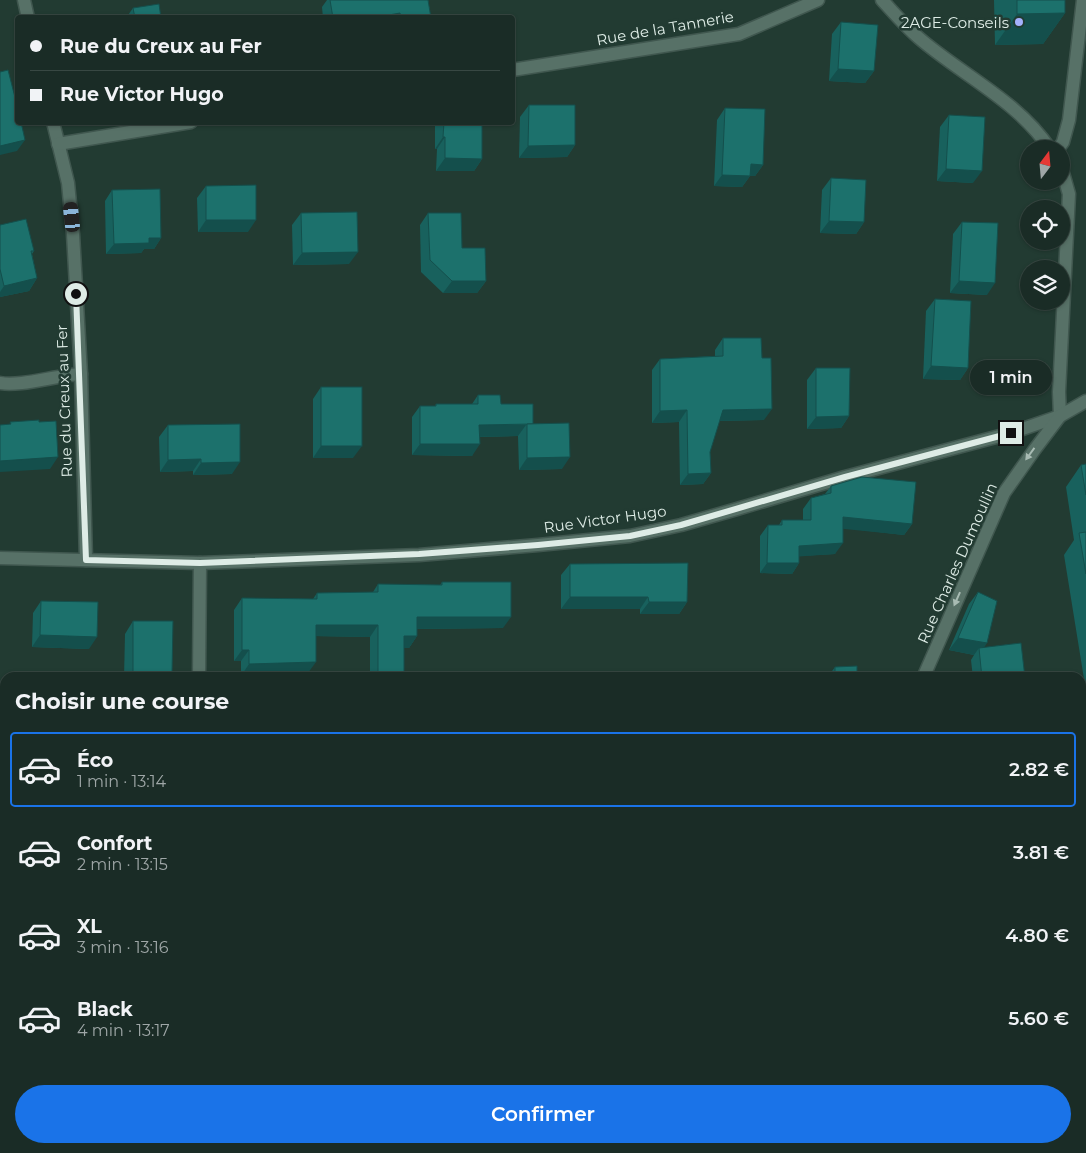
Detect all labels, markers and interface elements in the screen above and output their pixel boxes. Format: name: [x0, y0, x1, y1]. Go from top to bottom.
street label: Rue de la Tannerie: [595, 7, 735, 49]
place label: 2AGE-Conseils: [901, 13, 1009, 32]
marker: 2AGE-Conseils: [1013, 16, 1025, 28]
text: Rue du Creux au Fer: [60, 35, 262, 58]
text: Rue Victor Hugo: [60, 83, 224, 106]
north arrow: [1020, 140, 1070, 190]
map controls: [1020, 140, 1070, 310]
button: locate: [1020, 200, 1070, 250]
car: [62, 201, 81, 233]
button: layers: [1020, 260, 1070, 310]
route start: [65, 283, 87, 305]
street label: Rue du Creux au Fer: [52, 324, 76, 478]
callout: 1 min: [970, 360, 1052, 396]
text: 1 min: [990, 368, 1032, 387]
route end: [1000, 422, 1022, 444]
one-way arrow: [1025, 447, 1036, 460]
street label: Rue Charles Dumoullin: [913, 480, 1001, 646]
street label: Rue Victor Hugo: [542, 501, 668, 537]
one-way arrow: [953, 592, 961, 606]
text: Choisir une course: [15, 688, 229, 715]
icon: car: [17, 747, 62, 792]
text: Éco: [77, 749, 113, 772]
text: 2.82 €: [1009, 758, 1069, 781]
text: 1 min · 13:14: [77, 772, 166, 791]
icon: car: [17, 830, 62, 875]
text: Confort: [77, 832, 152, 855]
text: 3.81 €: [1013, 841, 1069, 864]
text: 2 min · 13:15: [77, 855, 168, 874]
icon: car: [17, 913, 62, 958]
text: XL: [77, 915, 102, 938]
text: 4.80 €: [1005, 924, 1069, 947]
text: 3 min · 13:16: [77, 938, 168, 957]
icon: car: [17, 996, 62, 1041]
text: Black: [77, 998, 133, 1021]
text: 5.60 €: [1008, 1007, 1069, 1030]
text: 4 min · 13:17: [77, 1021, 170, 1040]
button: Confirmer: [15, 1085, 1071, 1143]

